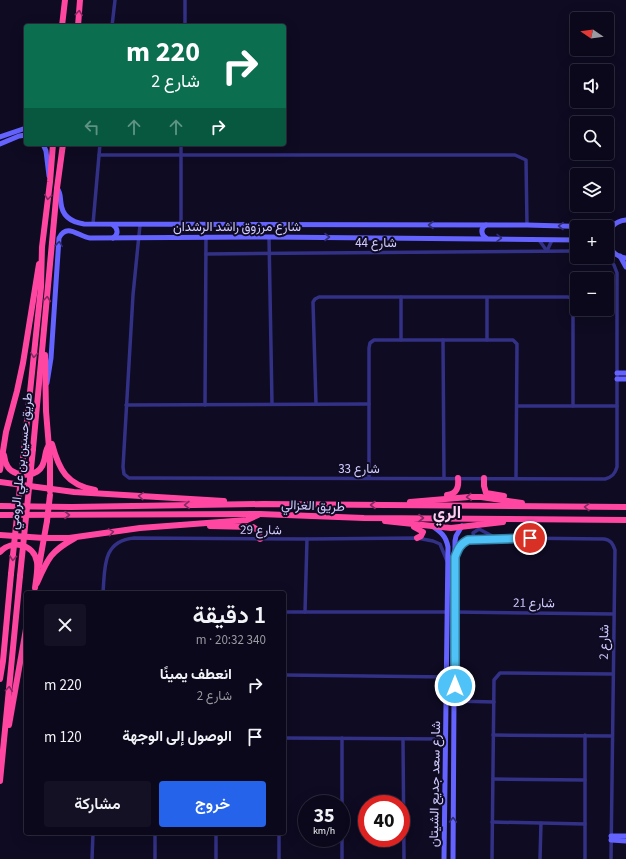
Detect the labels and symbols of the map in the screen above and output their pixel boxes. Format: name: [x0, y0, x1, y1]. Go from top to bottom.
one-way arrow: [74, 10, 83, 16]
north arrow: [570, 12, 614, 56]
one-way arrow: [44, 194, 53, 200]
street label: شارع مرزوق راشد الرشدان: [173, 218, 301, 236]
one-way arrow: [428, 221, 434, 229]
one-way arrow: [558, 222, 564, 230]
one-way arrow: [324, 233, 330, 241]
street label: شارع 44: [355, 234, 397, 252]
one-way arrow: [496, 234, 502, 242]
one-way arrow: [54, 241, 63, 247]
one-way arrow: [42, 296, 51, 302]
one-way arrow: [30, 352, 39, 358]
street label: طريق حسين بن علي الرومي: [5, 392, 38, 531]
street label: شارع 33: [338, 460, 380, 478]
one-way arrow: [138, 491, 144, 500]
one-way arrow: [466, 493, 472, 501]
street label: طريق الغزالي: [281, 496, 345, 517]
one-way arrow: [184, 501, 190, 509]
one-way arrow: [370, 501, 376, 509]
district label: الري: [433, 501, 461, 526]
one-way arrow: [584, 503, 590, 511]
one-way arrow: [64, 511, 70, 519]
one-way arrow: [418, 514, 424, 522]
street label: شارع 29: [240, 521, 282, 539]
pin: [513, 521, 547, 555]
one-way arrow: [108, 528, 114, 537]
one-way arrow: [8, 555, 17, 561]
street label: شارع 21: [513, 594, 555, 612]
street label: شارع 2: [595, 624, 613, 660]
position arrow: [434, 665, 476, 707]
one-way arrow: [4, 686, 13, 692]
street label: شارع سعد جديع الشيتان: [425, 721, 445, 847]
speed limit sign: 40: [358, 795, 410, 847]
one-way arrow: [449, 817, 457, 823]

